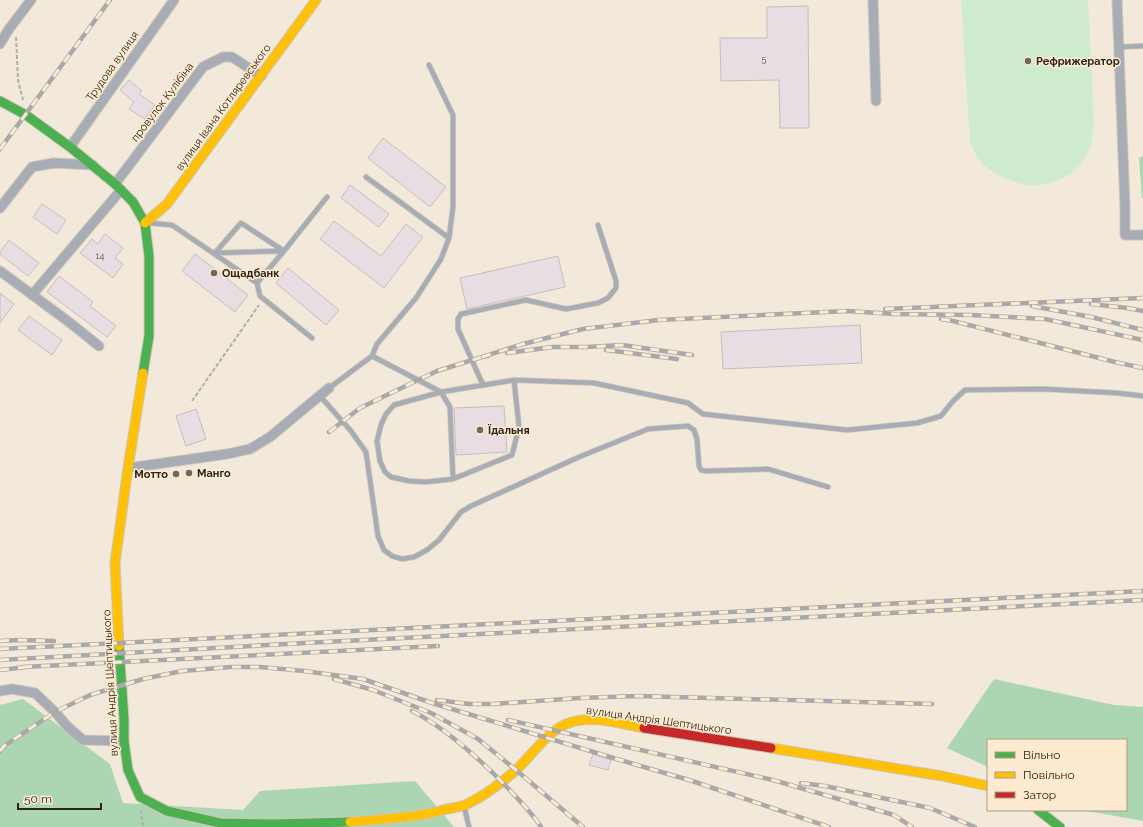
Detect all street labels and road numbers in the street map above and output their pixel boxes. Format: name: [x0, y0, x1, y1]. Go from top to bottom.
street label: Трудова вулиця: [83, 29, 141, 104]
street label: вулиця Івана Котляревського: [173, 41, 274, 173]
street label: провулок Кулібіна: [128, 60, 196, 144]
street label: вулиця Андрія Шептицького: [100, 609, 121, 757]
street label: вулиця Андрія Шептицького: [585, 704, 733, 737]

